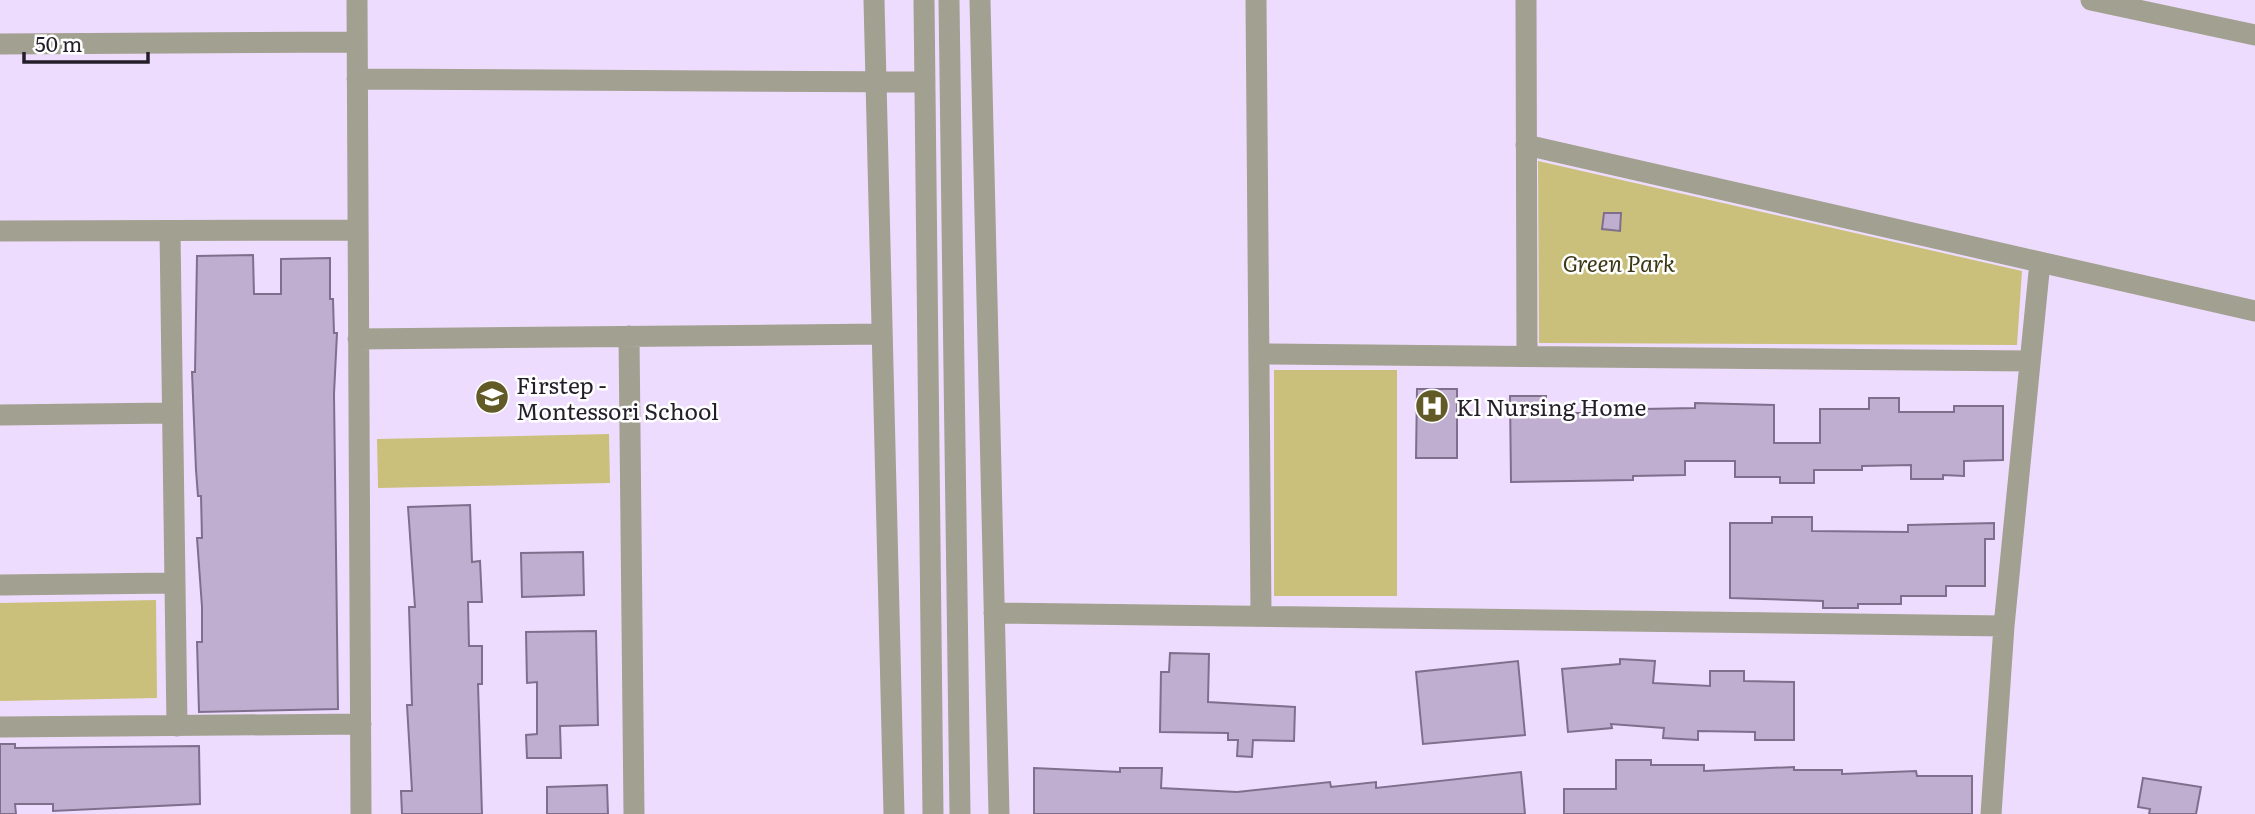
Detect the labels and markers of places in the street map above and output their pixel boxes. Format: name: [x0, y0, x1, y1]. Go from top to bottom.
place label: Firstep - Montessori School: [516, 367, 719, 427]
school or university icon: Firstep - Montessori School: [473, 378, 511, 416]
hospital icon: Kl Nursing Home: [1413, 387, 1451, 425]
place label: Kl Nursing Home: [1456, 389, 1647, 423]

